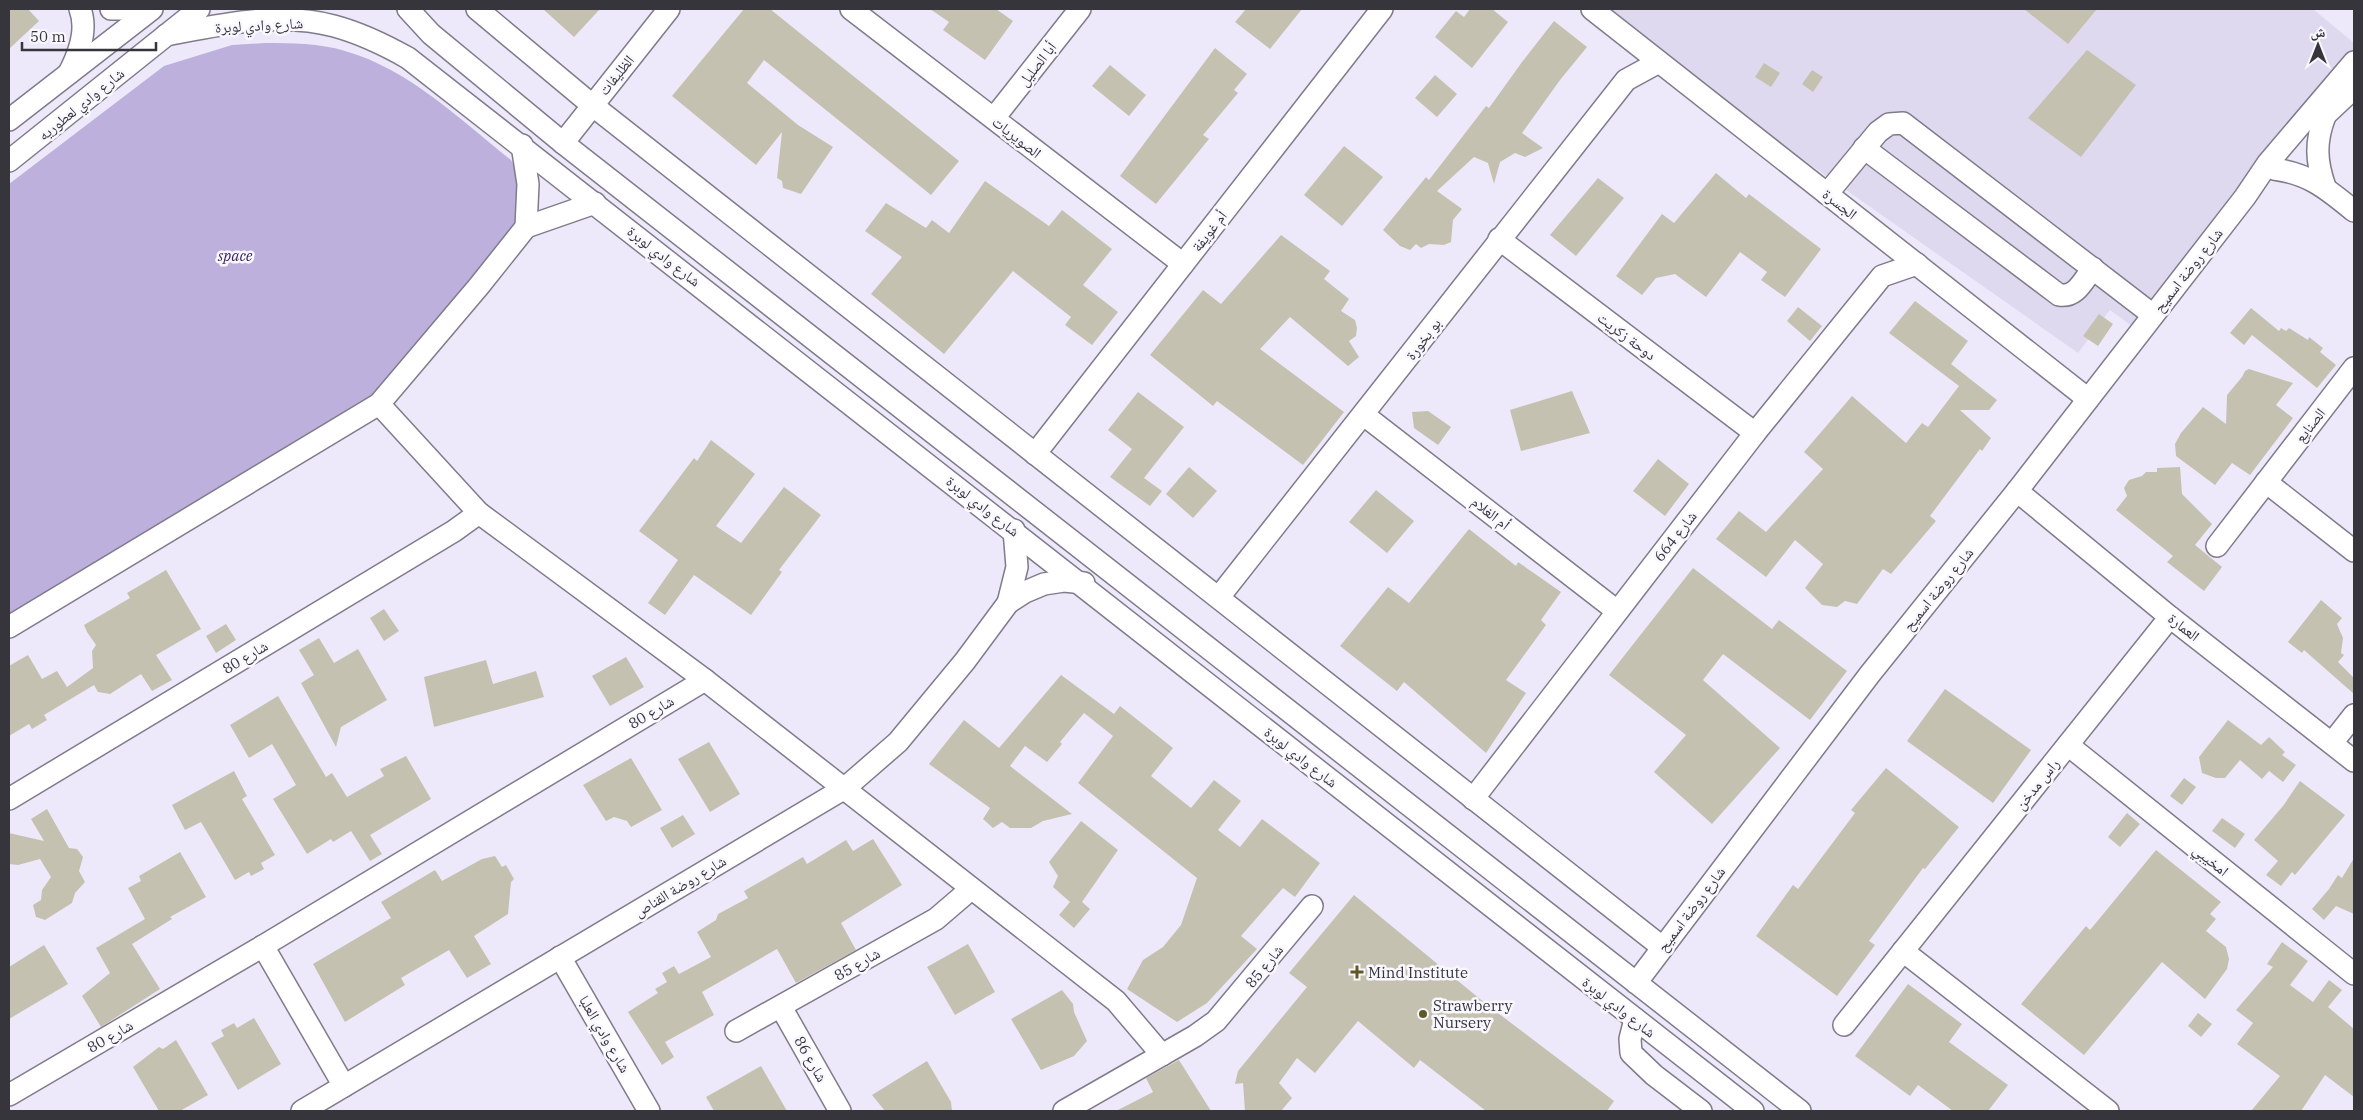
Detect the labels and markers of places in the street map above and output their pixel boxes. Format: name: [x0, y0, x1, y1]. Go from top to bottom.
place label: Mind Institute: [1368, 963, 1468, 982]
marker: Mind Institute: [1350, 965, 1364, 979]
place label: Strawberry Nursery: [1433, 996, 1512, 1032]
marker: Strawberry Nursery: [1417, 1008, 1429, 1020]

